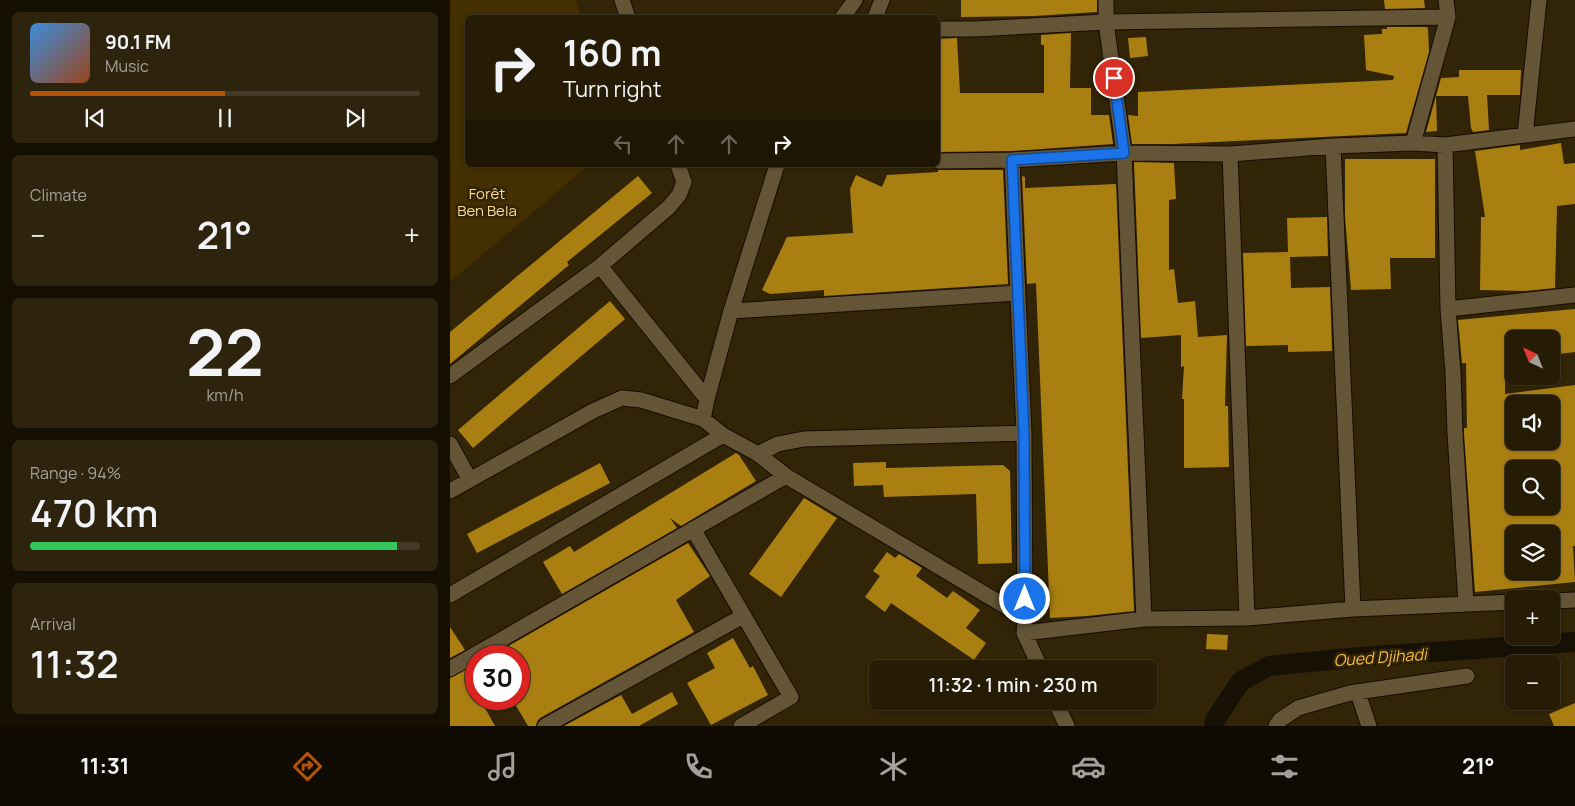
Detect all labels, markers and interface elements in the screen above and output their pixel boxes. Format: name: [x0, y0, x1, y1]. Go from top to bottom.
text: 90.1 FM: [105, 29, 171, 55]
text: 160 m: [563, 29, 662, 77]
icon: right: [480, 35, 545, 100]
text: Music: [105, 55, 149, 77]
pin: [1093, 57, 1135, 99]
icon: arrive: [1100, 64, 1128, 92]
text: Turn right: [563, 74, 661, 104]
icon: previous: [81, 104, 109, 132]
icon: pause: [211, 104, 239, 132]
icon: next: [341, 104, 369, 132]
icon: left: [609, 130, 637, 158]
icon: ahead: [662, 130, 690, 158]
icon: ahead: [715, 130, 743, 158]
icon: right: [768, 130, 796, 158]
park label: Forêt Ben Bela: [457, 183, 517, 221]
text: Climate: [30, 184, 87, 206]
text: 21°: [197, 208, 252, 260]
text: −: [30, 216, 45, 254]
text: +: [404, 216, 420, 254]
text: 22: [186, 307, 264, 396]
north arrow: [1505, 330, 1560, 385]
map controls: [1505, 330, 1560, 710]
text: km/h: [206, 384, 244, 406]
button: sound: [1505, 395, 1560, 450]
button: search: [1505, 460, 1560, 515]
text: Range · 94%: [30, 462, 121, 484]
text: 470 km: [30, 486, 158, 538]
button: layers: [1505, 525, 1560, 580]
position arrow: [998, 572, 1050, 624]
button: +: [1505, 590, 1560, 645]
text: Arrival: [30, 613, 76, 635]
text: 11:32: [30, 637, 119, 689]
water label: Oued Djihadi: [1333, 643, 1430, 671]
speed limit sign: 30: [465, 645, 530, 710]
button: −: [1505, 655, 1560, 710]
text: 11:32 · 1 min · 230 m: [928, 672, 1098, 698]
icon: directions: [290, 749, 325, 784]
icon: music: [485, 749, 520, 784]
icon: phone: [681, 749, 716, 784]
icon: climate: [876, 749, 911, 784]
icon: car: [1071, 749, 1106, 784]
icon: filters: [1267, 749, 1302, 784]
text: 11:31: [80, 751, 129, 781]
text: 21°: [1462, 751, 1495, 781]

